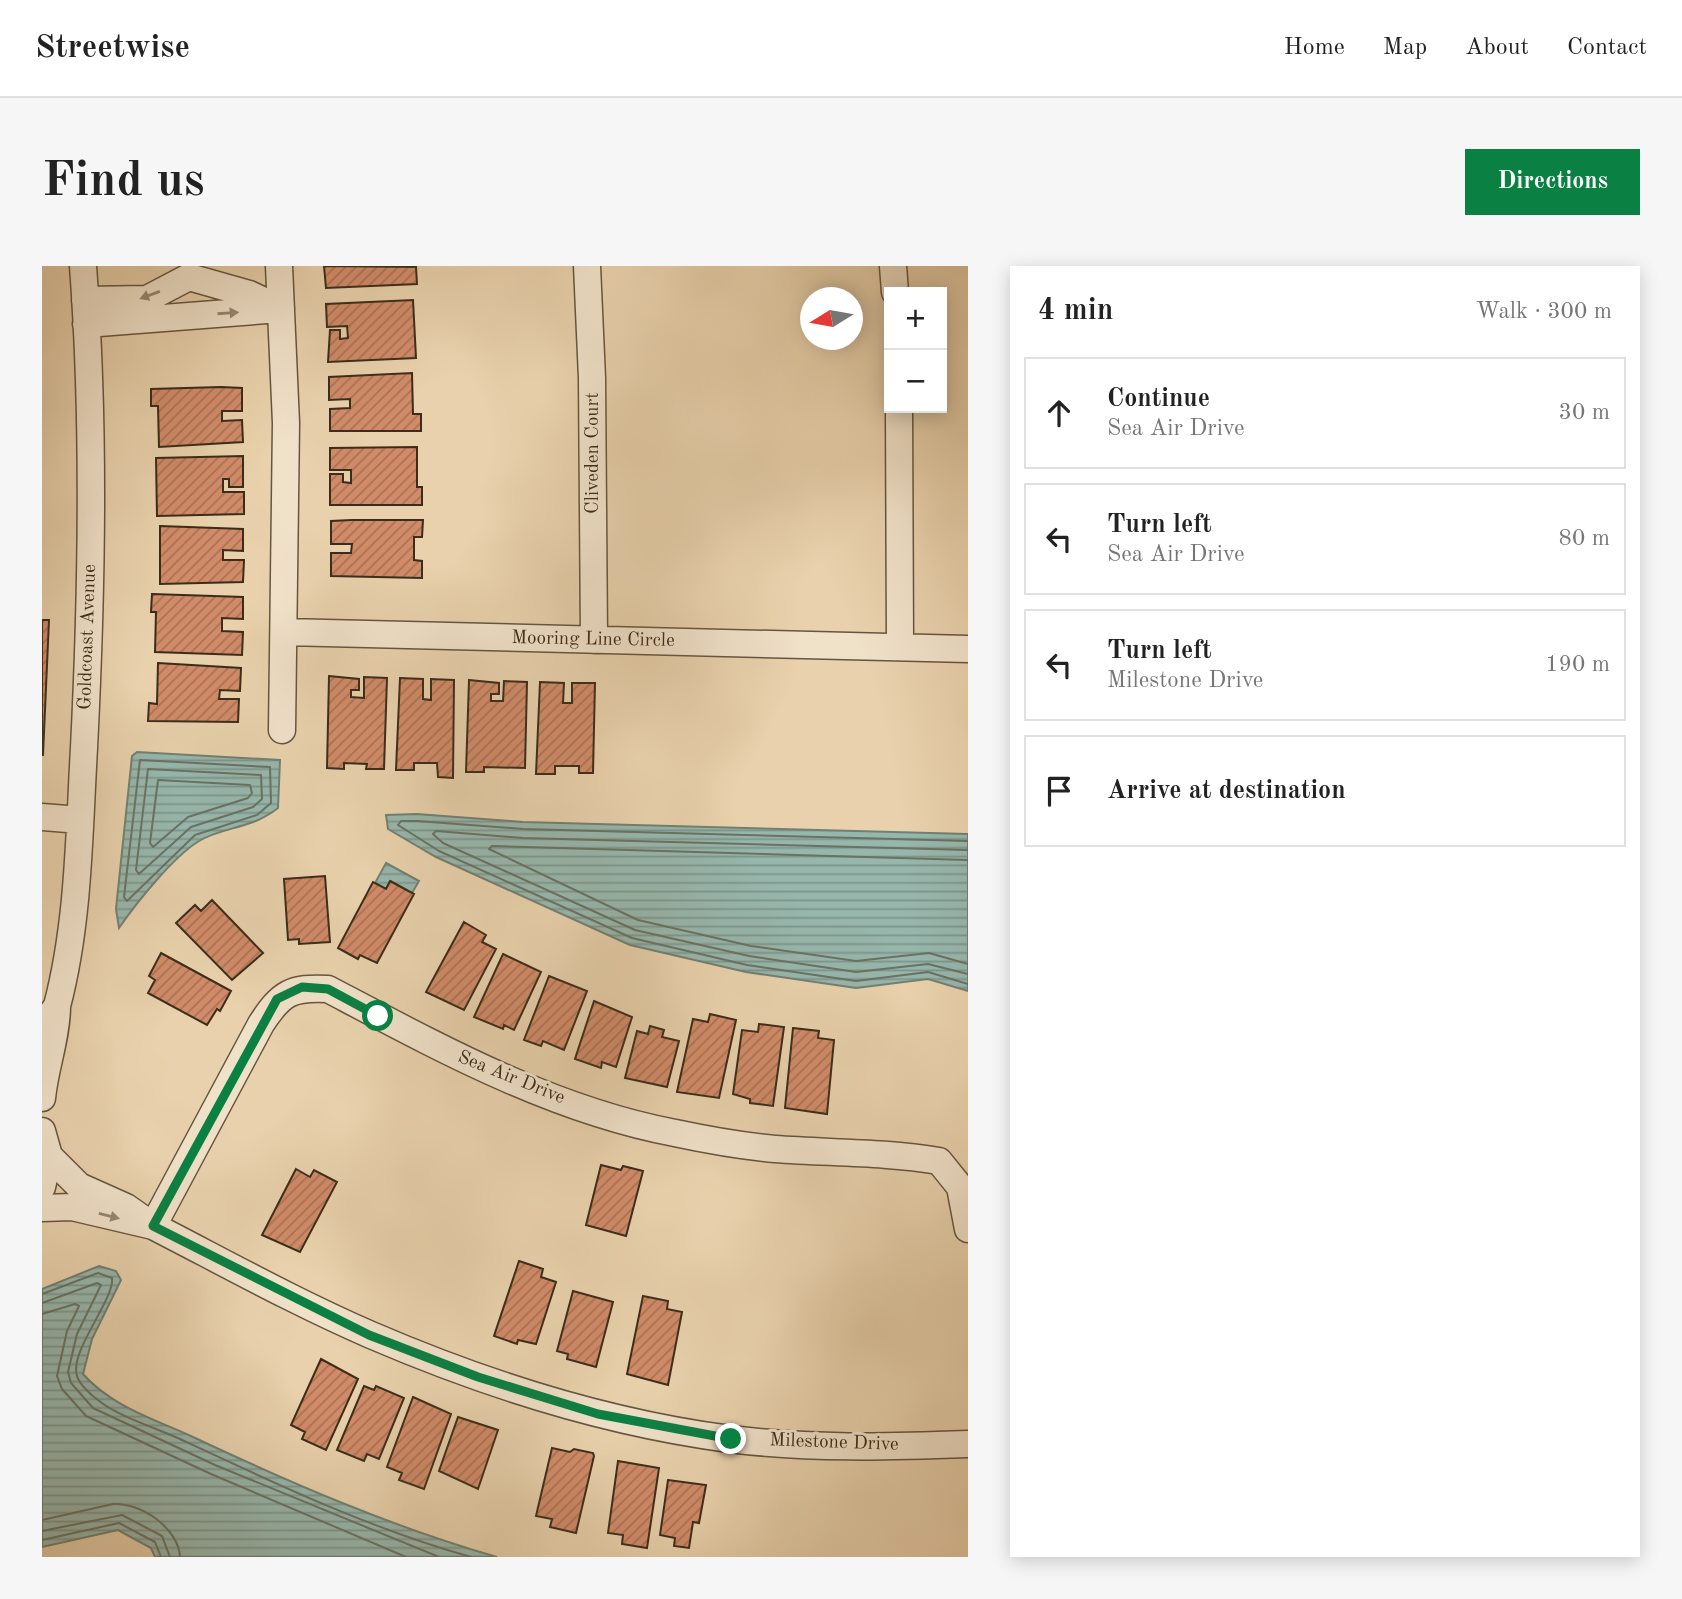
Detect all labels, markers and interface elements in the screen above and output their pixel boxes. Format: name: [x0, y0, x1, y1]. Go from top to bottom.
text: Streetwise: [35, 32, 190, 65]
text: Home: [1284, 36, 1345, 60]
text: Map: [1383, 36, 1427, 60]
text: About: [1465, 36, 1529, 60]
text: Contact: [1567, 36, 1647, 60]
button: Directions: [1465, 149, 1640, 215]
text: Find us: [42, 158, 205, 207]
north arrow: [800, 287, 863, 350]
map controls: [884, 287, 947, 413]
button: +: [884, 287, 947, 350]
one-way arrow: [139, 290, 160, 301]
text: 4 min: [1038, 296, 1113, 326]
text: Walk · 300 m: [1476, 300, 1612, 323]
one-way arrow: [217, 307, 239, 318]
button: −: [884, 350, 947, 413]
text: Continue: [1107, 386, 1210, 412]
street label: Cliveden Court: [584, 392, 603, 514]
icon: ahead: [1040, 394, 1078, 432]
text: 30 m: [1559, 401, 1610, 424]
text: Sea Air Drive: [1107, 417, 1245, 440]
text: Turn left: [1107, 512, 1212, 538]
icon: left: [1040, 520, 1078, 558]
text: 80 m: [1559, 527, 1610, 550]
text: Sea Air Drive: [1107, 543, 1245, 566]
street label: Goldcoast Avenue: [76, 564, 100, 710]
street label: Mooring Line Circle: [511, 629, 675, 651]
text: Turn left: [1107, 638, 1212, 664]
icon: left: [1040, 646, 1078, 684]
text: 190 m: [1545, 653, 1610, 676]
text: Milestone Drive: [1107, 669, 1263, 692]
icon: arrive: [1040, 772, 1078, 810]
text: Arrive at destination: [1107, 778, 1346, 804]
route start: [362, 1000, 393, 1031]
street label: Sea Air Drive: [455, 1048, 567, 1108]
one-way arrow: [98, 1211, 120, 1222]
route end: [715, 1423, 746, 1454]
street label: Milestone Drive: [769, 1431, 899, 1455]

